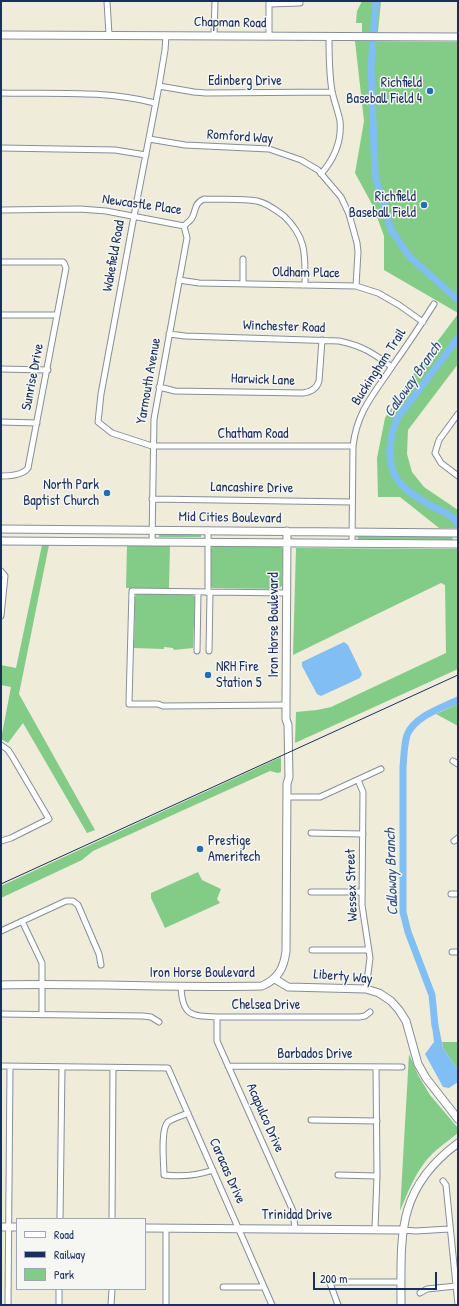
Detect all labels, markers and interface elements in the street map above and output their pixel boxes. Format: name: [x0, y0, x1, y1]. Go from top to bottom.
street label: Chapman Road: [194, 14, 266, 32]
street label: Edinberg Drive: [208, 73, 282, 89]
place label: Richfield Baseball Field 4: [346, 75, 422, 108]
marker: Richfield Baseball Field 4: [425, 86, 435, 96]
street label: Romford Way: [206, 126, 274, 148]
place label: Richfield Baseball Field: [349, 189, 416, 222]
street label: Newcastle Place: [101, 191, 183, 219]
marker: Richfield Baseball Field: [419, 200, 429, 210]
street label: Wakefield Road: [99, 219, 129, 293]
street label: Oldham Place: [272, 264, 340, 282]
street label: Winchester Road: [243, 317, 325, 337]
street label: Buckingham Trail: [348, 326, 410, 408]
street label: Yarmouth Avenue: [133, 337, 165, 425]
water label: Calloway Branch: [381, 339, 445, 421]
street label: Sunrise Drive: [18, 342, 48, 412]
street label: Harwick Lane: [231, 370, 295, 390]
street label: Chatham Road: [218, 426, 288, 442]
place label: North Park Baptist Church: [23, 477, 99, 510]
street label: Lancashire Drive: [210, 479, 294, 497]
marker: North Park Baptist Church: [102, 488, 112, 498]
street label: Mid Cities Boulevard: [179, 509, 281, 527]
street label: Iron Horse Boulevard: [266, 572, 282, 678]
place label: NRH Fire Station 5: [216, 659, 262, 692]
marker: NRH Fire Station 5: [203, 670, 213, 680]
water label: Calloway Branch: [381, 828, 403, 916]
place label: Prestige Ameritech: [208, 833, 260, 866]
marker: Prestige Ameritech: [195, 844, 205, 854]
street label: Wessex Street: [342, 848, 362, 922]
street label: Iron Horse Boulevard: [149, 965, 255, 981]
street label: Liberty Way: [313, 966, 373, 988]
street label: Chelsea Drive: [232, 997, 300, 1013]
street label: Barbados Drive: [277, 1046, 353, 1062]
street label: Acapulco Drive: [242, 1081, 288, 1155]
street label: Caracas Drive: [205, 1136, 249, 1206]
street label: Trinidad Drive: [262, 1207, 332, 1223]
legend: [16, 1218, 146, 1290]
text: Road: [54, 1226, 74, 1243]
text: Railway: [54, 1246, 85, 1263]
scale bar: [315, 1264, 439, 1290]
text: Park: [54, 1266, 74, 1283]
text: 200 m: [320, 1270, 347, 1287]

